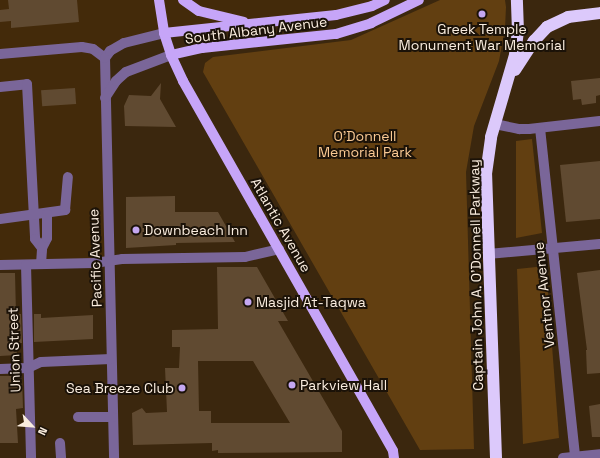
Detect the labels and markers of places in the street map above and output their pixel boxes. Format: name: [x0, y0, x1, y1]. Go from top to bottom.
marker: Greek Temple Monument War Memorial: [477, 9, 487, 19]
place label: Greek Temple Monument War Memorial: [399, 21, 565, 54]
place label: Downbeach Inn: [144, 222, 248, 238]
marker: Downbeach Inn: [131, 225, 141, 235]
place label: Masjid At-Taqwa: [256, 294, 366, 310]
marker: Masjid At-Taqwa: [243, 297, 253, 307]
place label: Parkview Hall: [300, 377, 387, 393]
place label: Sea Breeze Club: [66, 380, 174, 396]
marker: Parkview Hall: [287, 380, 297, 390]
marker: Sea Breeze Club: [177, 383, 187, 393]

